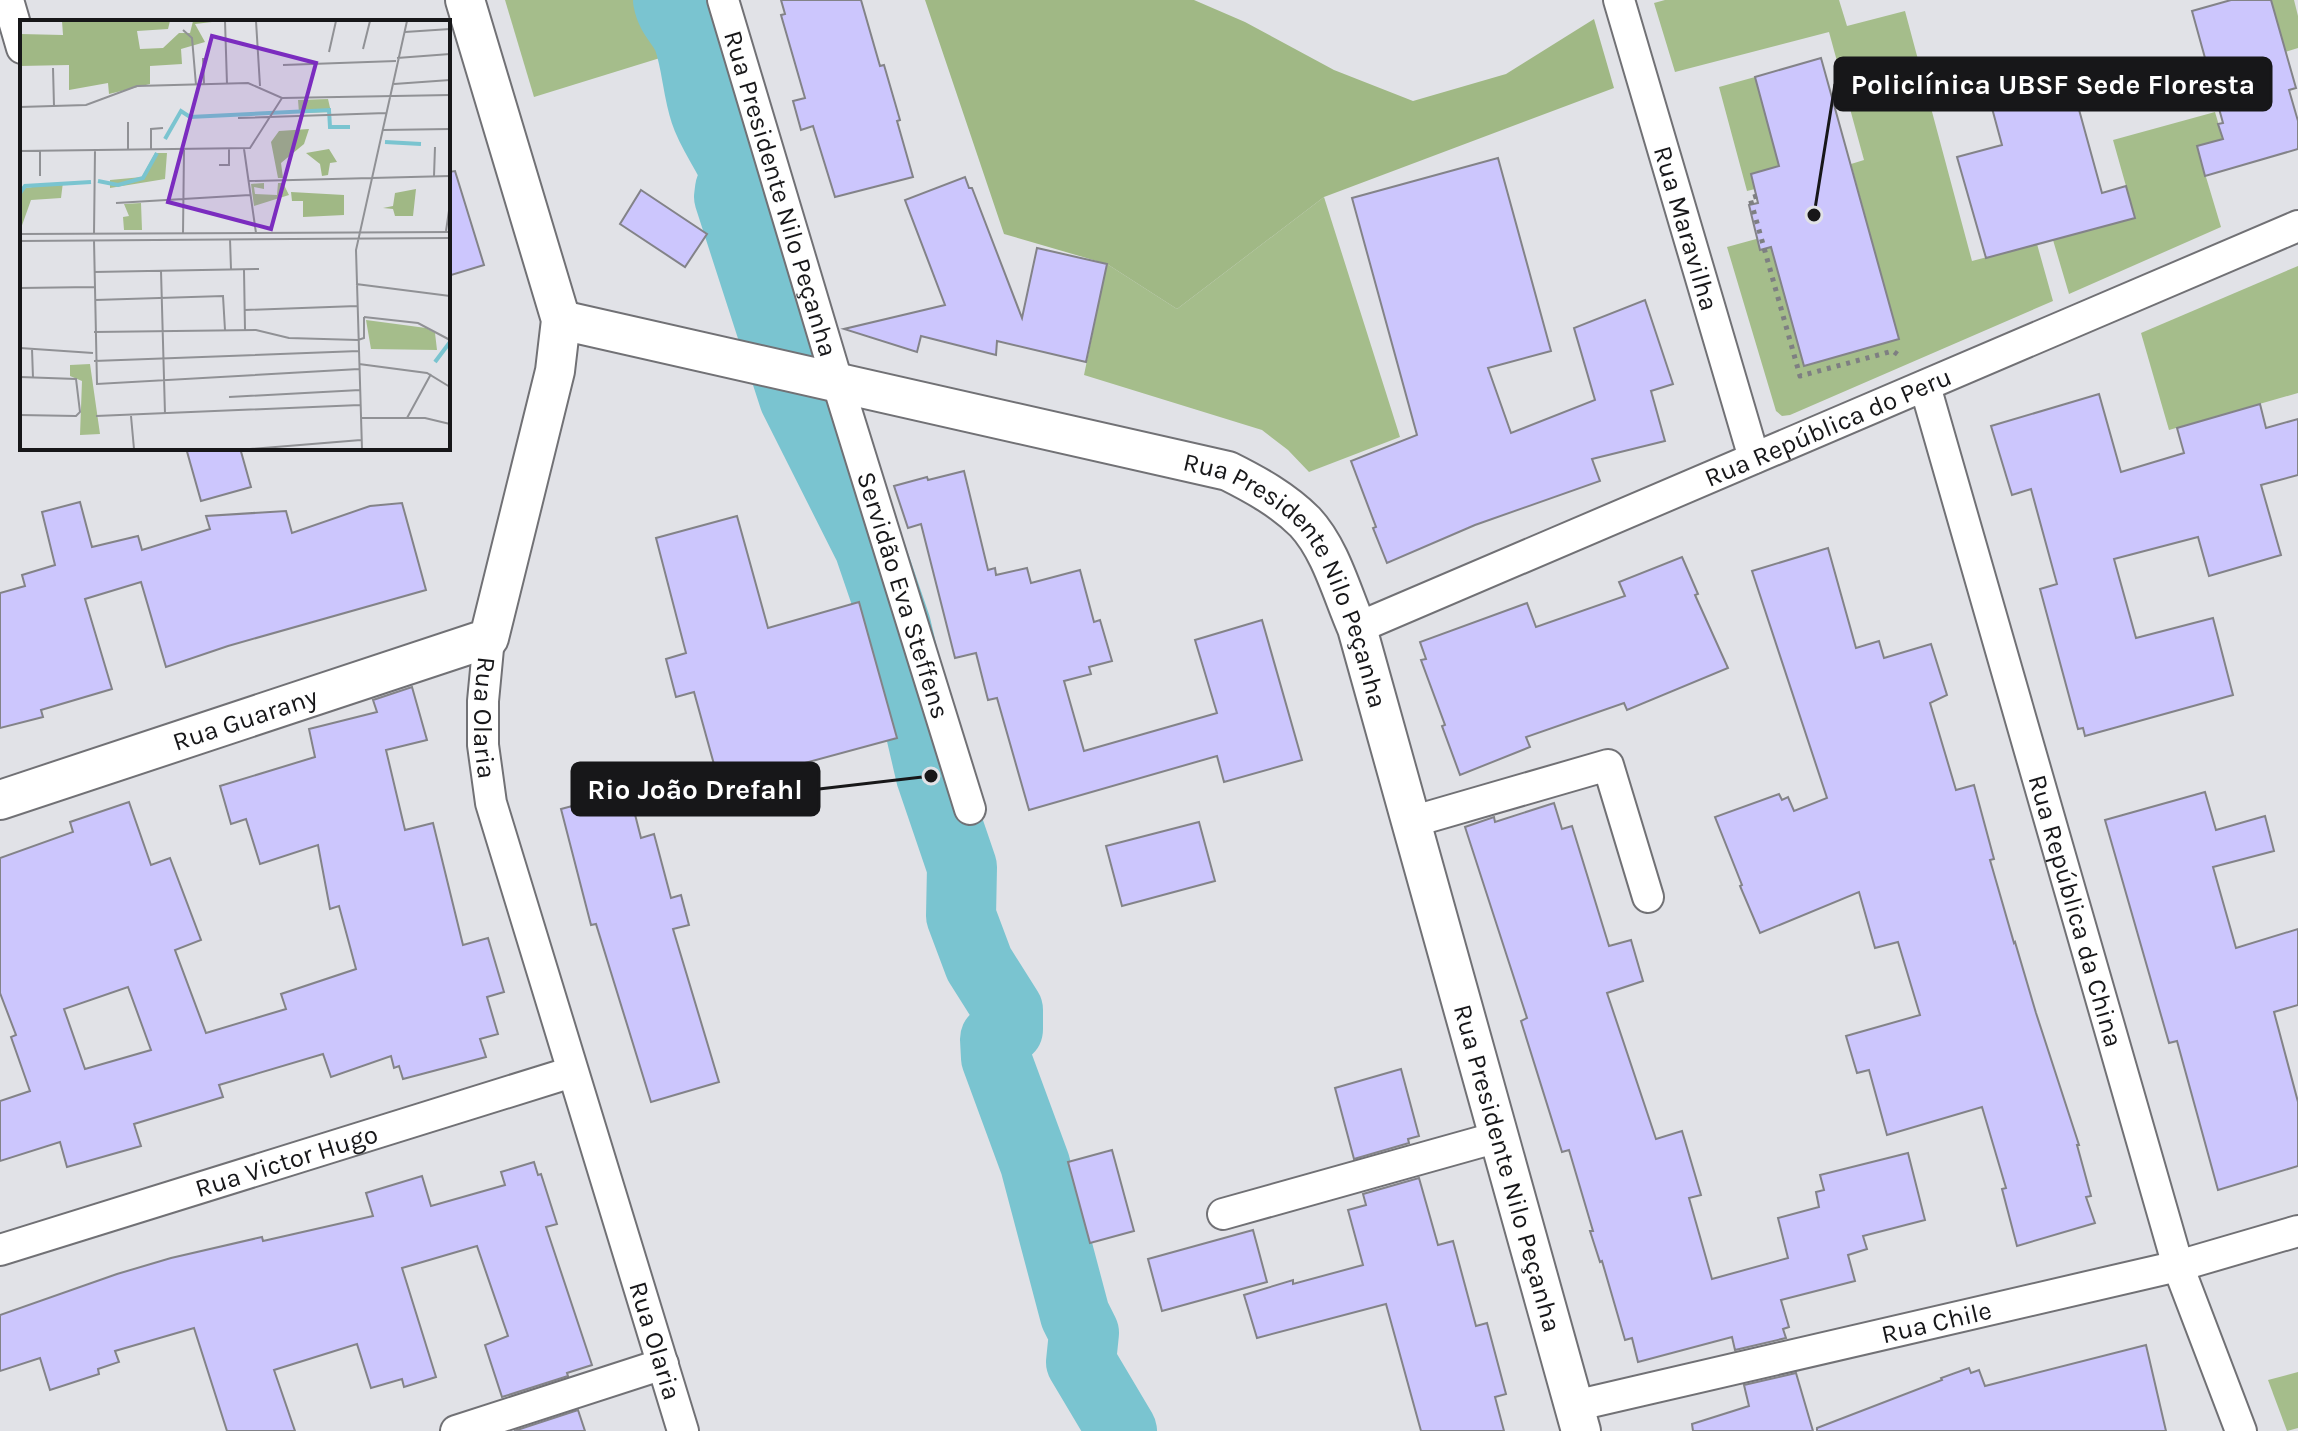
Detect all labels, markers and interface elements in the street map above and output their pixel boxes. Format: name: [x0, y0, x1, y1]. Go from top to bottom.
inset map: [20, 20, 450, 450]
street label: Rua Presidente Nilo Peçanha: [717, 27, 844, 360]
callout: Policlínica UBSF Sede Floresta: [1835, 58, 2271, 110]
text: Policlínica UBSF Sede Floresta: [1851, 68, 2255, 101]
street label: Rua Maravilha: [1647, 142, 1725, 314]
street label: Rua República do Peru: [1700, 360, 1956, 493]
street label: Rua Presidente Nilo Peçanha: [1180, 446, 1394, 711]
street label: Servidão Eva Steffens: [851, 468, 957, 723]
street label: Rua Olaria: [467, 655, 503, 781]
street label: Rua Guarany: [169, 680, 321, 757]
callout: Rio João Drefahl: [572, 763, 819, 815]
street label: Rua República da China: [2022, 771, 2130, 1051]
text: Rio João Drefahl: [587, 773, 803, 806]
street label: Rua Presidente Nilo Peçanha: [1447, 1001, 1568, 1336]
street label: Rua Victor Hugo: [191, 1118, 382, 1204]
street label: Rua Olaria: [623, 1278, 688, 1404]
street label: Rua Chile: [1878, 1294, 1995, 1350]

